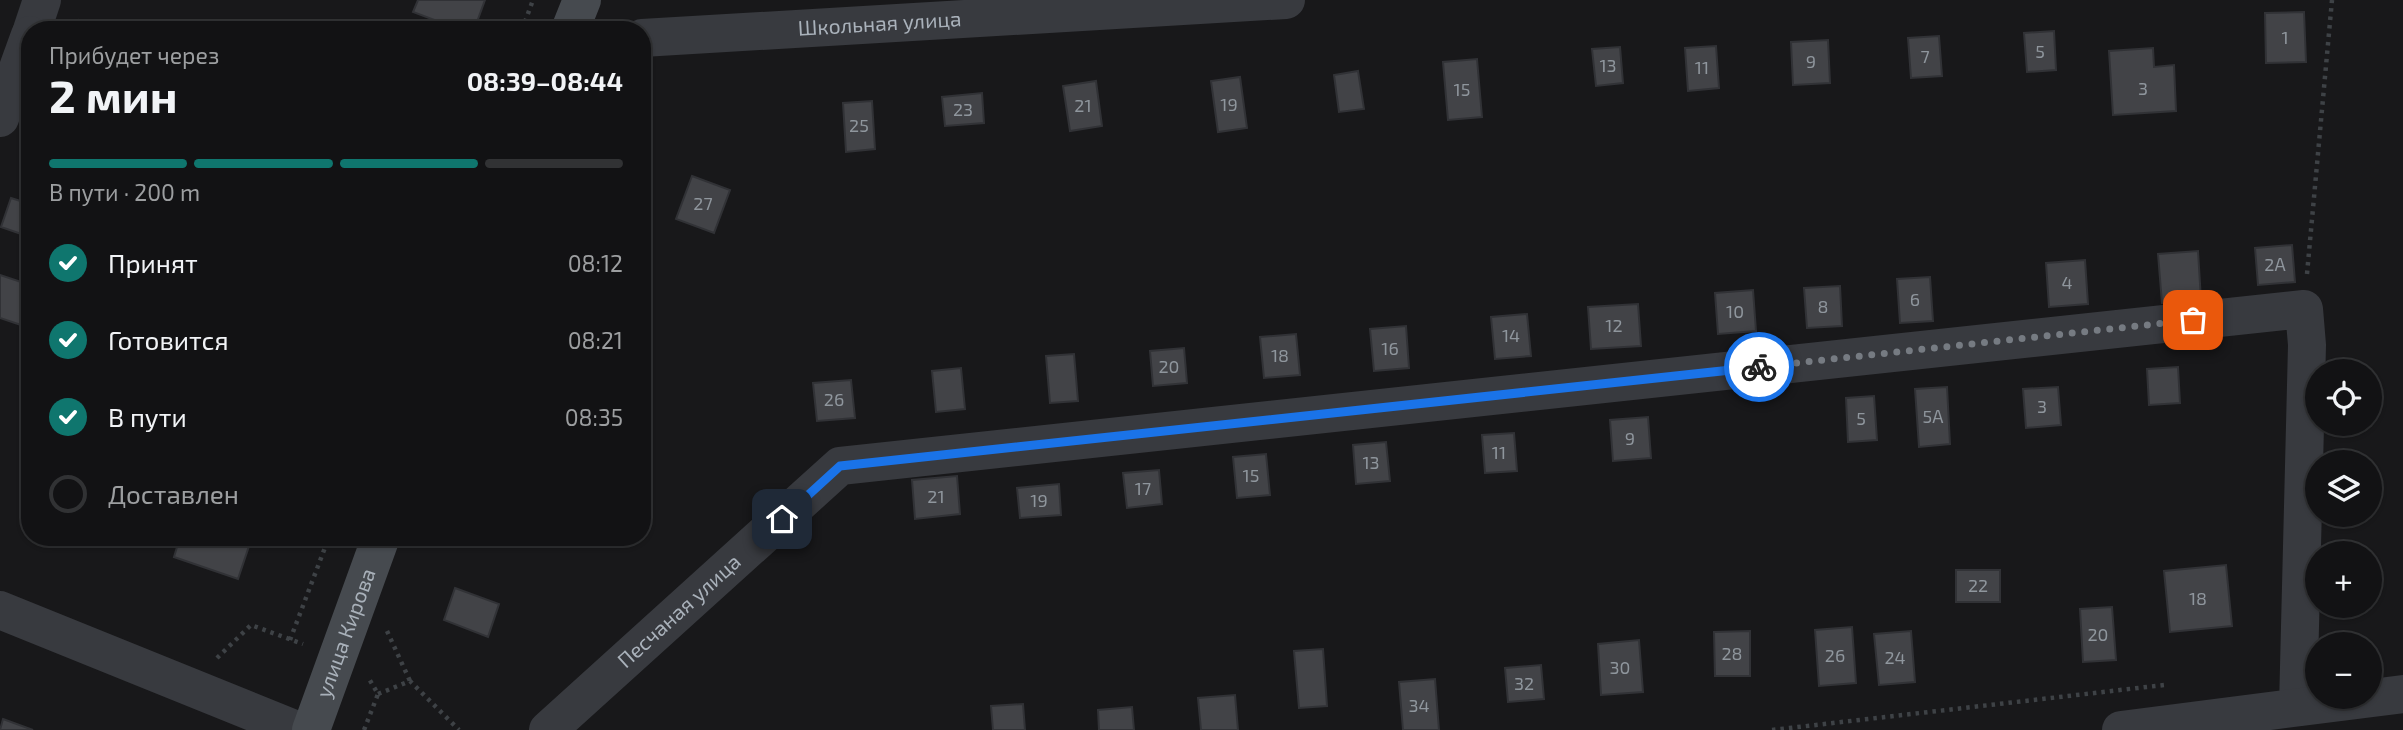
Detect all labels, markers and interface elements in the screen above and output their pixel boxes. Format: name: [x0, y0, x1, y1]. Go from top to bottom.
street label: Школьная улица: [797, 5, 962, 40]
house number: 1: [2281, 26, 2289, 48]
house number: 5: [2035, 40, 2045, 62]
text: Прибудет через: [49, 41, 219, 69]
house number: 7: [1920, 45, 1930, 67]
house number: 9: [1806, 50, 1816, 72]
house number: 13: [1599, 54, 1617, 76]
house number: 11: [1695, 56, 1709, 78]
text: 08:39–08:44: [467, 65, 623, 96]
text: 2 мин: [49, 67, 178, 122]
house number: 3: [2138, 77, 2148, 99]
house number: 15: [1454, 78, 1470, 100]
house number: 19: [1220, 93, 1238, 115]
house number: 21: [1074, 94, 1092, 116]
house number: 23: [953, 98, 973, 120]
house number: 25: [849, 114, 869, 136]
text: В пути · 200 m: [49, 178, 200, 206]
house number: 27: [693, 192, 713, 214]
icon: check: [49, 244, 87, 282]
text: Принят: [108, 247, 198, 278]
text: 08:12: [568, 249, 623, 277]
house number: 2А: [2264, 253, 2286, 275]
house number: 4: [2061, 271, 2073, 293]
house number: 6: [1910, 288, 1920, 310]
pin: [2163, 290, 2223, 350]
house number: 8: [1818, 295, 1828, 317]
house number: 10: [1726, 300, 1744, 322]
icon: bag: [2174, 301, 2212, 339]
house number: 12: [1605, 314, 1623, 336]
icon: check: [49, 321, 87, 359]
text: Готовится: [108, 324, 229, 355]
house number: 14: [1502, 324, 1520, 346]
text: 08:21: [568, 326, 623, 354]
courier: [1724, 332, 1794, 402]
house number: 16: [1381, 337, 1399, 359]
house number: 18: [1271, 344, 1289, 366]
icon: bike: [1740, 348, 1778, 386]
house number: 20: [1159, 355, 1179, 377]
map controls: [2305, 359, 2382, 709]
button: locate: [2305, 359, 2382, 436]
house number: 26: [824, 388, 844, 410]
house number: 3: [2037, 395, 2047, 417]
icon: check: [49, 398, 87, 436]
text: В пути: [108, 401, 187, 432]
text: 08:35: [565, 403, 623, 431]
house number: 5А: [1923, 405, 1944, 427]
house number: 5: [1856, 407, 1866, 429]
house number: 9: [1625, 427, 1635, 449]
house number: 11: [1492, 441, 1506, 463]
button: layers: [2305, 450, 2382, 527]
house number: 13: [1362, 451, 1380, 473]
house number: 15: [1243, 464, 1259, 486]
house number: 17: [1135, 477, 1151, 499]
text: Доставлен: [108, 478, 239, 509]
house number: 21: [927, 485, 945, 507]
pin: [752, 489, 812, 549]
house number: 19: [1030, 489, 1048, 511]
icon: home: [763, 500, 801, 538]
button: +: [2305, 541, 2382, 618]
street label: Песчаная улица: [612, 548, 745, 672]
street label: улица Кирова: [310, 565, 380, 701]
house number: 22: [1968, 574, 1988, 596]
house number: 18: [2189, 587, 2207, 609]
house number: 20: [2088, 623, 2108, 645]
button: −: [2305, 632, 2382, 709]
house number: 28: [1721, 642, 1743, 664]
house number: 26: [1825, 644, 1845, 666]
house number: 24: [1884, 646, 1906, 668]
house number: 30: [1610, 656, 1630, 678]
house number: 32: [1514, 672, 1534, 694]
house number: 34: [1408, 694, 1430, 716]

